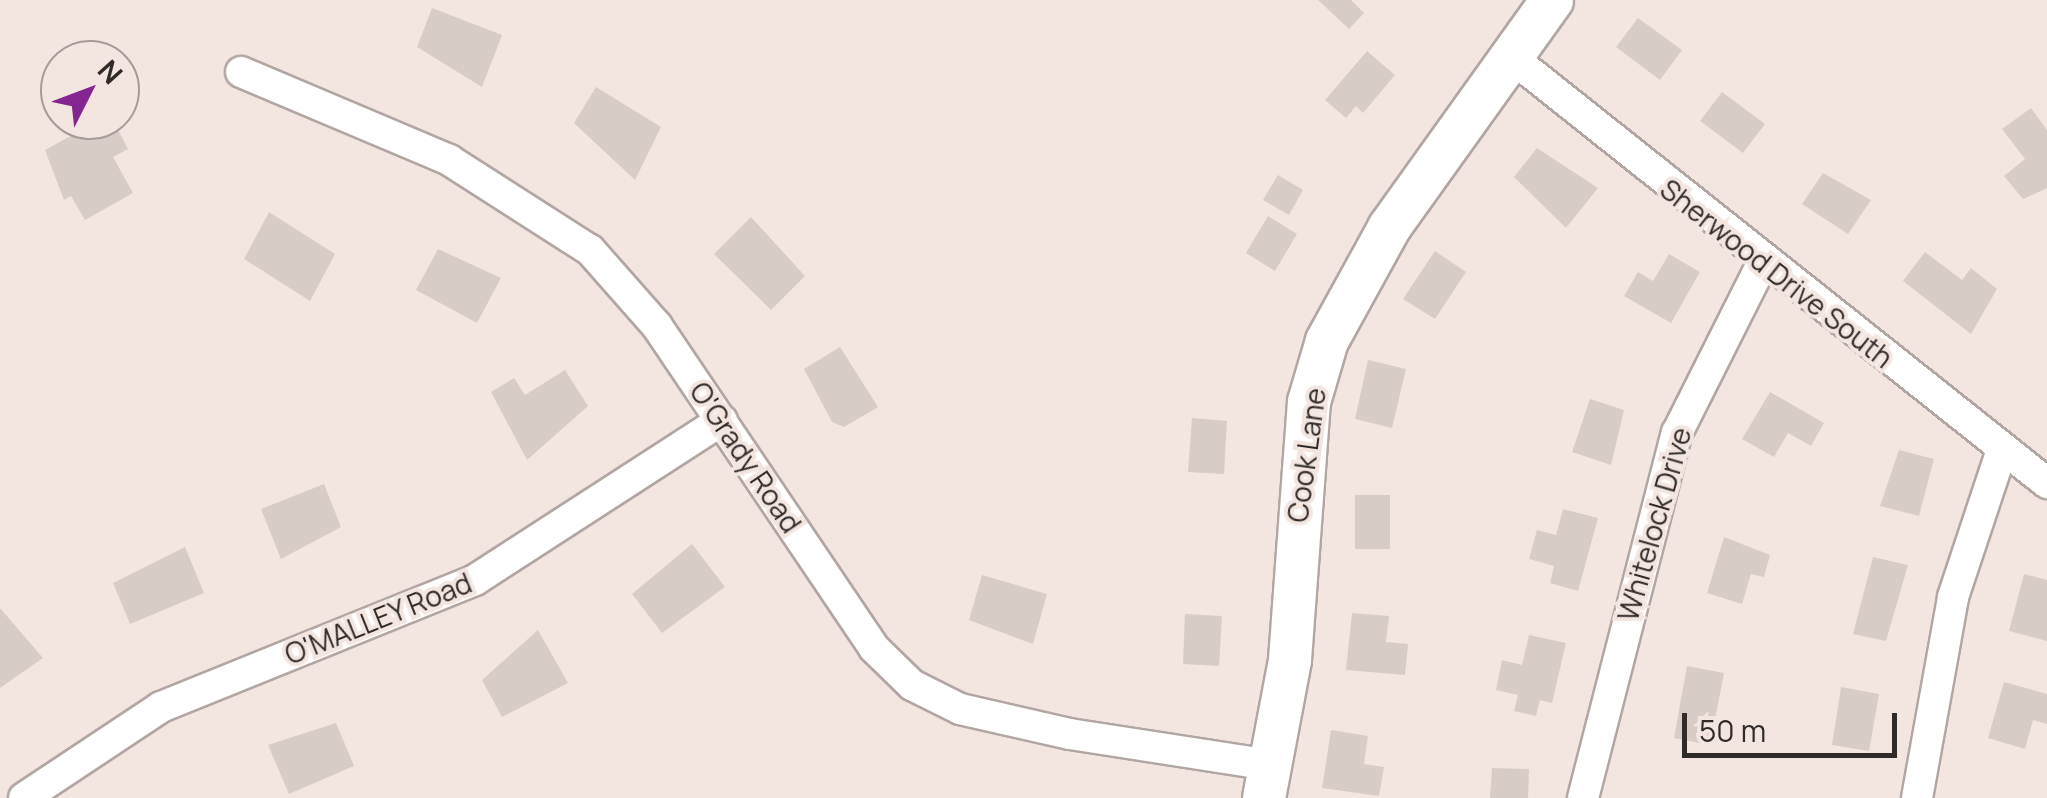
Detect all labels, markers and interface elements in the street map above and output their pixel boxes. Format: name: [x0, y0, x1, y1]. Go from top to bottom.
north arrow: [40, 40, 140, 140]
text: N: [90, 51, 132, 91]
street label: Sherwood Drive South: [1654, 172, 1900, 374]
street label: O'Grady Road: [683, 375, 809, 539]
street label: Cook Lane: [1280, 386, 1332, 524]
street label: Whitelock Drive: [1610, 423, 1698, 625]
street label: O'MALLEY Road: [279, 565, 477, 671]
scale bar: [1687, 693, 1902, 755]
text: 50 m: [1699, 710, 1766, 751]

